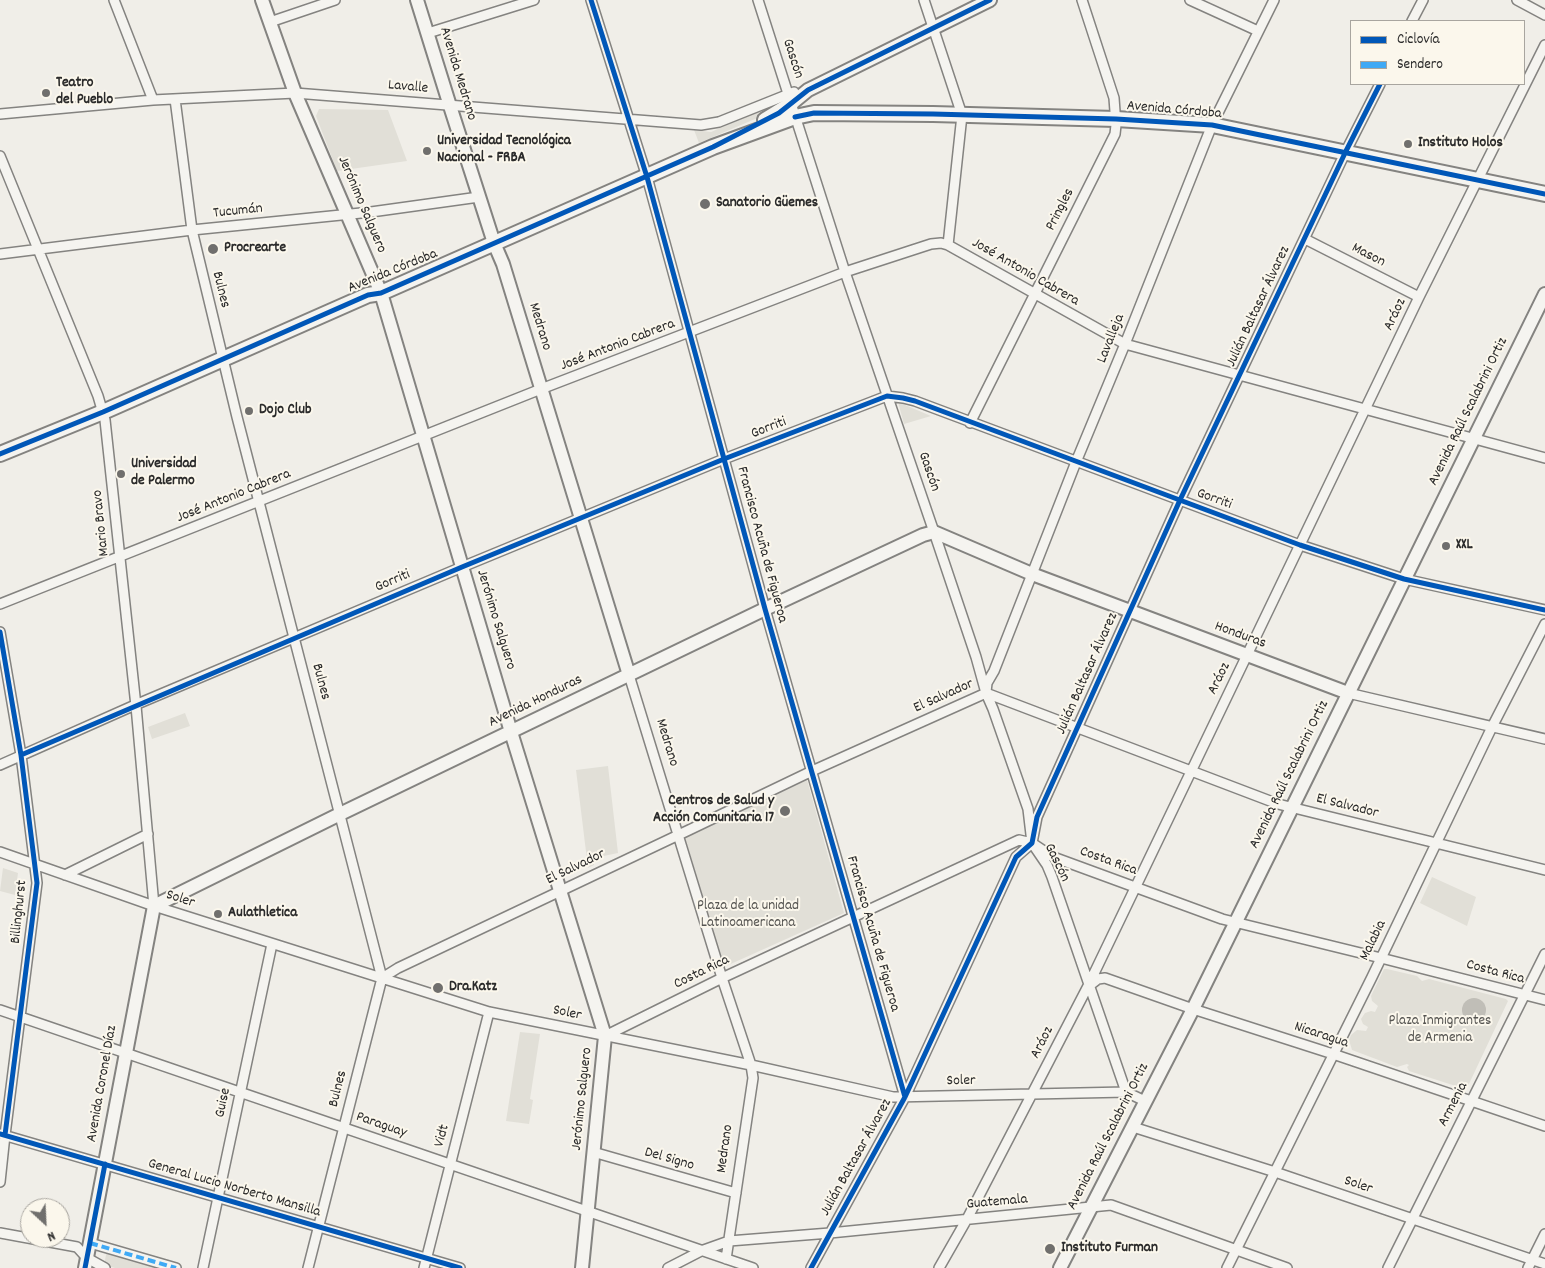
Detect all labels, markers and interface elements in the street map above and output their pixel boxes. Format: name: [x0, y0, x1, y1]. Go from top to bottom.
legend: [1350, 20, 1525, 85]
street label: Avenida Medrano: [434, 25, 480, 123]
text: Ciclovía: [1397, 29, 1439, 51]
street label: Gascón: [777, 37, 807, 81]
text: Sendero: [1397, 54, 1443, 76]
place label: Teatro del Pueblo: [56, 75, 113, 110]
street label: Lavalle: [387, 77, 429, 99]
marker: Teatro del Pueblo: [40, 87, 52, 99]
street label: Avenida Córdoba: [1126, 98, 1222, 124]
place label: Universidad Tecnológica Nacional - FRBA: [437, 133, 571, 168]
place label: Instituto Holos: [1418, 135, 1503, 153]
marker: Instituto Holos: [1402, 138, 1414, 150]
marker: Universidad Tecnológica Nacional - FRBA: [421, 145, 433, 157]
street label: Jerónimo Salguero: [332, 154, 390, 256]
street label: Pringles: [1043, 186, 1079, 234]
place label: Sanatorio Güemes: [716, 195, 818, 213]
marker: Sanatorio Güemes: [698, 197, 712, 211]
street label: Tucumán: [212, 200, 264, 224]
street label: José Antonio Cabrera: [968, 235, 1082, 311]
place label: Procrearte: [224, 240, 286, 258]
street label: Mason: [1348, 240, 1388, 272]
marker: Procrearte: [206, 242, 220, 256]
street label: Julián Baltasar Álvarez: [1223, 244, 1295, 370]
street label: Avenida Córdoba: [346, 246, 440, 298]
street label: Bulnes: [207, 270, 233, 310]
street label: Aráoz: [1381, 296, 1411, 334]
street label: Medrano: [523, 301, 555, 353]
street label: Lavalleja: [1094, 312, 1130, 366]
street label: José Antonio Cabrera: [558, 316, 678, 376]
street label: Avenida Raúl Scalabrini Ortiz: [1425, 335, 1513, 489]
place label: Dojo Club: [259, 402, 311, 420]
marker: Dojo Club: [243, 405, 255, 417]
street label: Gorriti: [749, 414, 789, 444]
street label: Gascón: [913, 450, 943, 494]
place label: Universidad de Palermo: [131, 456, 196, 491]
street label: Francisco Acuña de Figueroa: [731, 465, 791, 625]
street label: José Antonio Cabrera: [174, 466, 294, 528]
marker: Universidad de Palermo: [115, 468, 127, 480]
street label: Gorriti: [1194, 485, 1234, 515]
street label: Mario Bravo: [90, 489, 114, 557]
place label: XXL: [1456, 537, 1473, 555]
marker: XXL: [1440, 540, 1452, 552]
street label: Gorriti: [373, 567, 413, 597]
street label: Jerónimo Salguero: [471, 568, 519, 672]
street label: Julián Baltasar Álvarez: [1053, 610, 1123, 738]
street label: Honduras: [1212, 618, 1268, 654]
street label: Aráoz: [1205, 660, 1235, 698]
street label: Bulnes: [307, 662, 333, 702]
street label: Avenida Honduras: [486, 672, 586, 732]
street label: El Salvador: [911, 676, 977, 718]
street label: Avenida Raúl Scalabrini Ortiz: [1246, 698, 1334, 852]
street label: Medrano: [650, 717, 682, 769]
street label: El Salvador: [1314, 791, 1380, 823]
place label: Centros de Salud y Acción Comunitaria 17: [653, 793, 774, 828]
marker: Centros de Salud y Acción Comunitaria 17: [778, 804, 792, 818]
street label: Gascón: [1039, 841, 1073, 885]
street label: Costa Rica: [1077, 843, 1139, 881]
street label: El Salvador: [543, 846, 609, 890]
street label: Francisco Acuña de Figueroa: [841, 854, 903, 1014]
street label: Billinghurst: [8, 879, 32, 945]
street label: Soler: [163, 887, 197, 913]
park label: Plaza de la unidad Latinoamericana: [697, 898, 799, 933]
place label: Aulathletica: [228, 905, 297, 923]
marker: Aulathletica: [212, 908, 224, 920]
street label: Malabia: [1357, 918, 1391, 964]
street label: Costa Rica: [671, 952, 733, 994]
street label: Costa Rica: [1464, 957, 1526, 989]
place label: Dra.Katz: [449, 979, 497, 997]
marker: Dra.Katz: [431, 981, 445, 995]
street label: Soler: [551, 1002, 583, 1026]
park label: Plaza Inmigrantes de Armenia: [1389, 1013, 1491, 1048]
street label: Nicaragua: [1292, 1019, 1350, 1053]
street label: Avenida Coronel Díaz: [84, 1024, 122, 1144]
street label: Aráoz: [1027, 1024, 1059, 1062]
street label: Jerónimo Salguero: [569, 1047, 597, 1151]
street label: Avenida Raúl Scalabrini Ortiz: [1064, 1061, 1154, 1213]
street label: Bulnes: [326, 1069, 352, 1109]
street label: Soler: [946, 1073, 976, 1091]
street label: Armenia: [1435, 1080, 1473, 1130]
street label: Guise: [212, 1087, 236, 1119]
street label: Julián Baltasar Álvarez: [817, 1096, 897, 1220]
street label: Paraguay: [353, 1109, 409, 1143]
street label: Vidt: [431, 1123, 455, 1149]
street label: Medrano: [714, 1124, 738, 1174]
street label: Del Signo: [642, 1144, 696, 1176]
street label: General Lucio Norberto Mansilla: [146, 1156, 322, 1222]
street label: Soler: [1341, 1173, 1375, 1199]
street label: Guatemala: [966, 1191, 1028, 1215]
north arrow: [20, 1198, 70, 1248]
text: N: [44, 1225, 58, 1246]
place label: Instituto Furman: [1061, 1240, 1158, 1258]
marker: Instituto Furman: [1043, 1242, 1057, 1256]

